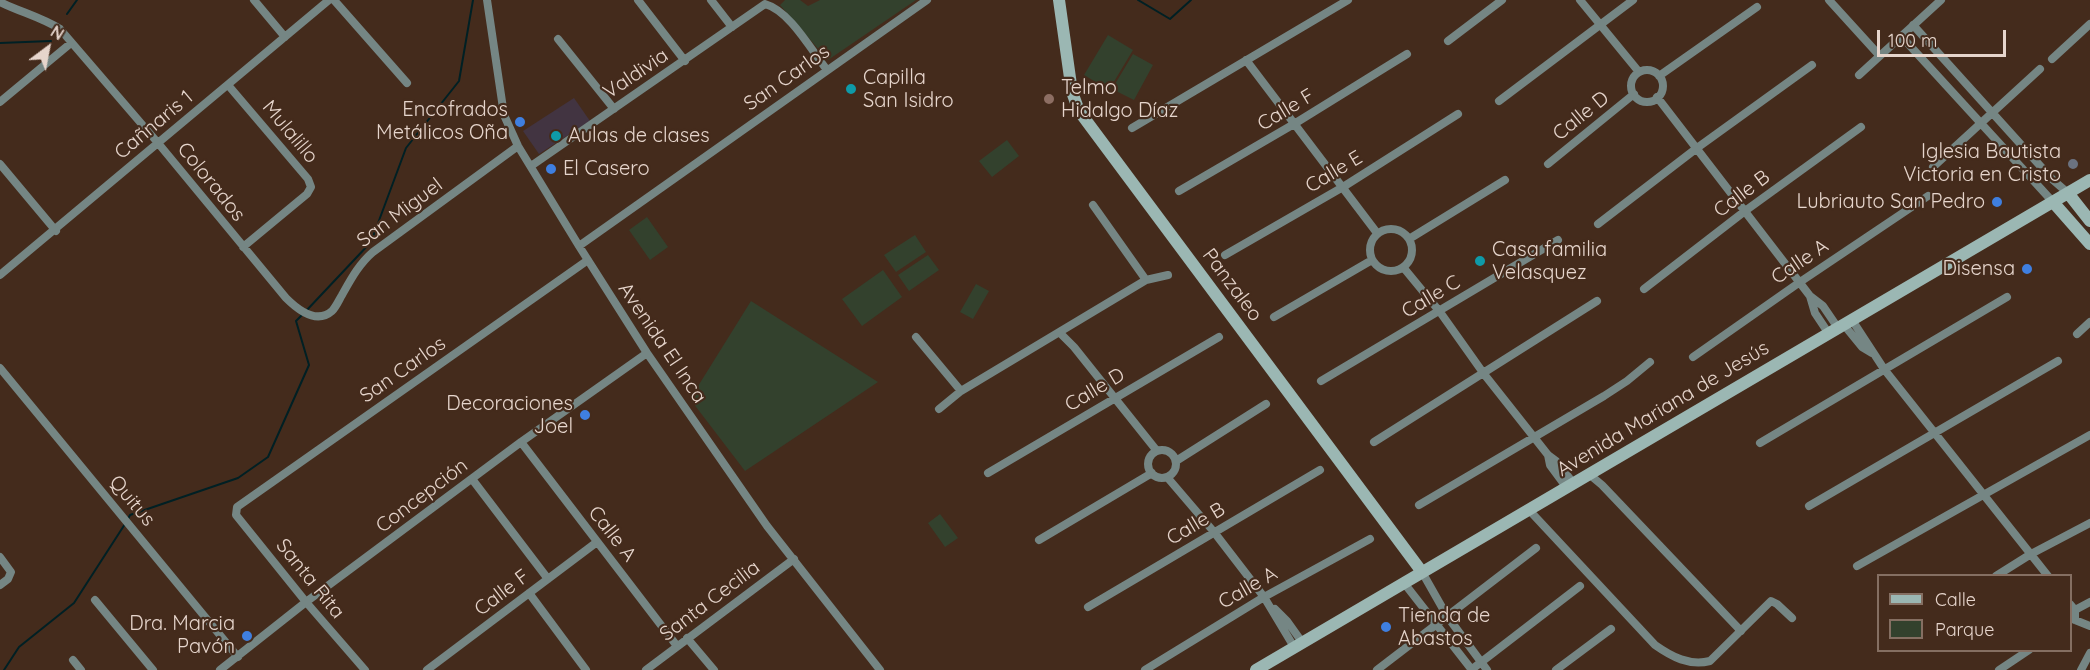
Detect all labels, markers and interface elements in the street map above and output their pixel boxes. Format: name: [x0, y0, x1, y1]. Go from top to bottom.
north arrow: [18, 18, 78, 78]
scale bar: [1880, 18, 2009, 56]
text: N: [47, 21, 68, 44]
text: 100 m: [1888, 29, 1937, 52]
street label: San Carlos: [740, 40, 834, 116]
street label: Valdivia: [599, 44, 673, 104]
place label: Capilla San Isidro: [863, 66, 953, 113]
place label: Telmo Hidalgo Díaz: [1061, 76, 1178, 123]
marker: Capilla San Isidro: [844, 82, 858, 96]
street label: Calle F: [1253, 84, 1319, 136]
street label: Cañnaris 1: [110, 85, 198, 165]
street label: Calle D: [1548, 86, 1614, 146]
marker: Telmo Hidalgo Díaz: [1042, 92, 1056, 106]
street label: Mulalillo: [257, 96, 323, 168]
place label: Encofrados Metálicos Oña: [376, 98, 508, 145]
marker: Encofrados Metálicos Oña: [513, 115, 527, 129]
place label: Aulas de clases: [568, 124, 710, 148]
marker: Aulas de clases: [549, 129, 563, 143]
street label: Colorados: [172, 138, 250, 226]
place label: Iglesia Bautista Victoria en Cristo: [1903, 140, 2061, 187]
street label: Calle E: [1301, 146, 1367, 198]
place label: El Casero: [563, 157, 650, 181]
marker: Iglesia Bautista Victoria en Cristo: [2066, 157, 2080, 171]
marker: El Casero: [544, 162, 558, 176]
street label: Calle B: [1709, 165, 1775, 223]
street label: San Miguel: [353, 173, 447, 253]
place label: Lubriauto San Pedro: [1797, 190, 1985, 214]
marker: Lubriauto San Pedro: [1990, 195, 2004, 209]
street label: Calle A: [1767, 234, 1833, 290]
place label: Casa familia Velasquez: [1492, 238, 1607, 285]
street label: Panzaleo: [1197, 244, 1267, 326]
marker: Casa familia Velasquez: [1473, 254, 1487, 268]
place label: Disensa: [1942, 257, 2015, 281]
marker: Disensa: [2020, 262, 2034, 276]
street label: Calle C: [1397, 270, 1465, 324]
street label: Avenida El Inca: [613, 278, 711, 408]
street label: San Carlos: [356, 332, 450, 408]
street label: Avenida Mariana de Jesús: [1553, 336, 1773, 482]
street label: Calle D: [1061, 363, 1129, 417]
place label: Decoraciones Joel: [446, 392, 573, 439]
marker: Decoraciones Joel: [578, 408, 592, 422]
street label: Concepción: [371, 454, 473, 538]
street label: Quitus: [104, 471, 160, 531]
street label: Calle B: [1162, 497, 1230, 551]
street label: Calle A: [583, 501, 641, 567]
street label: Santa Rita: [271, 534, 349, 624]
street label: Santa Cecilia: [655, 556, 765, 646]
street label: Calle A: [1214, 562, 1282, 614]
street label: Calle F: [470, 565, 534, 621]
legend: [1877, 574, 2072, 652]
text: Calle: [1935, 588, 1976, 611]
place label: Tienda de Abastos: [1398, 604, 1490, 651]
place label: Dra. Marcia Pavón: [129, 612, 235, 659]
text: Parque: [1935, 618, 1994, 641]
marker: Tienda de Abastos: [1379, 620, 1393, 634]
marker: Dra. Marcia Pavón: [240, 629, 254, 643]

